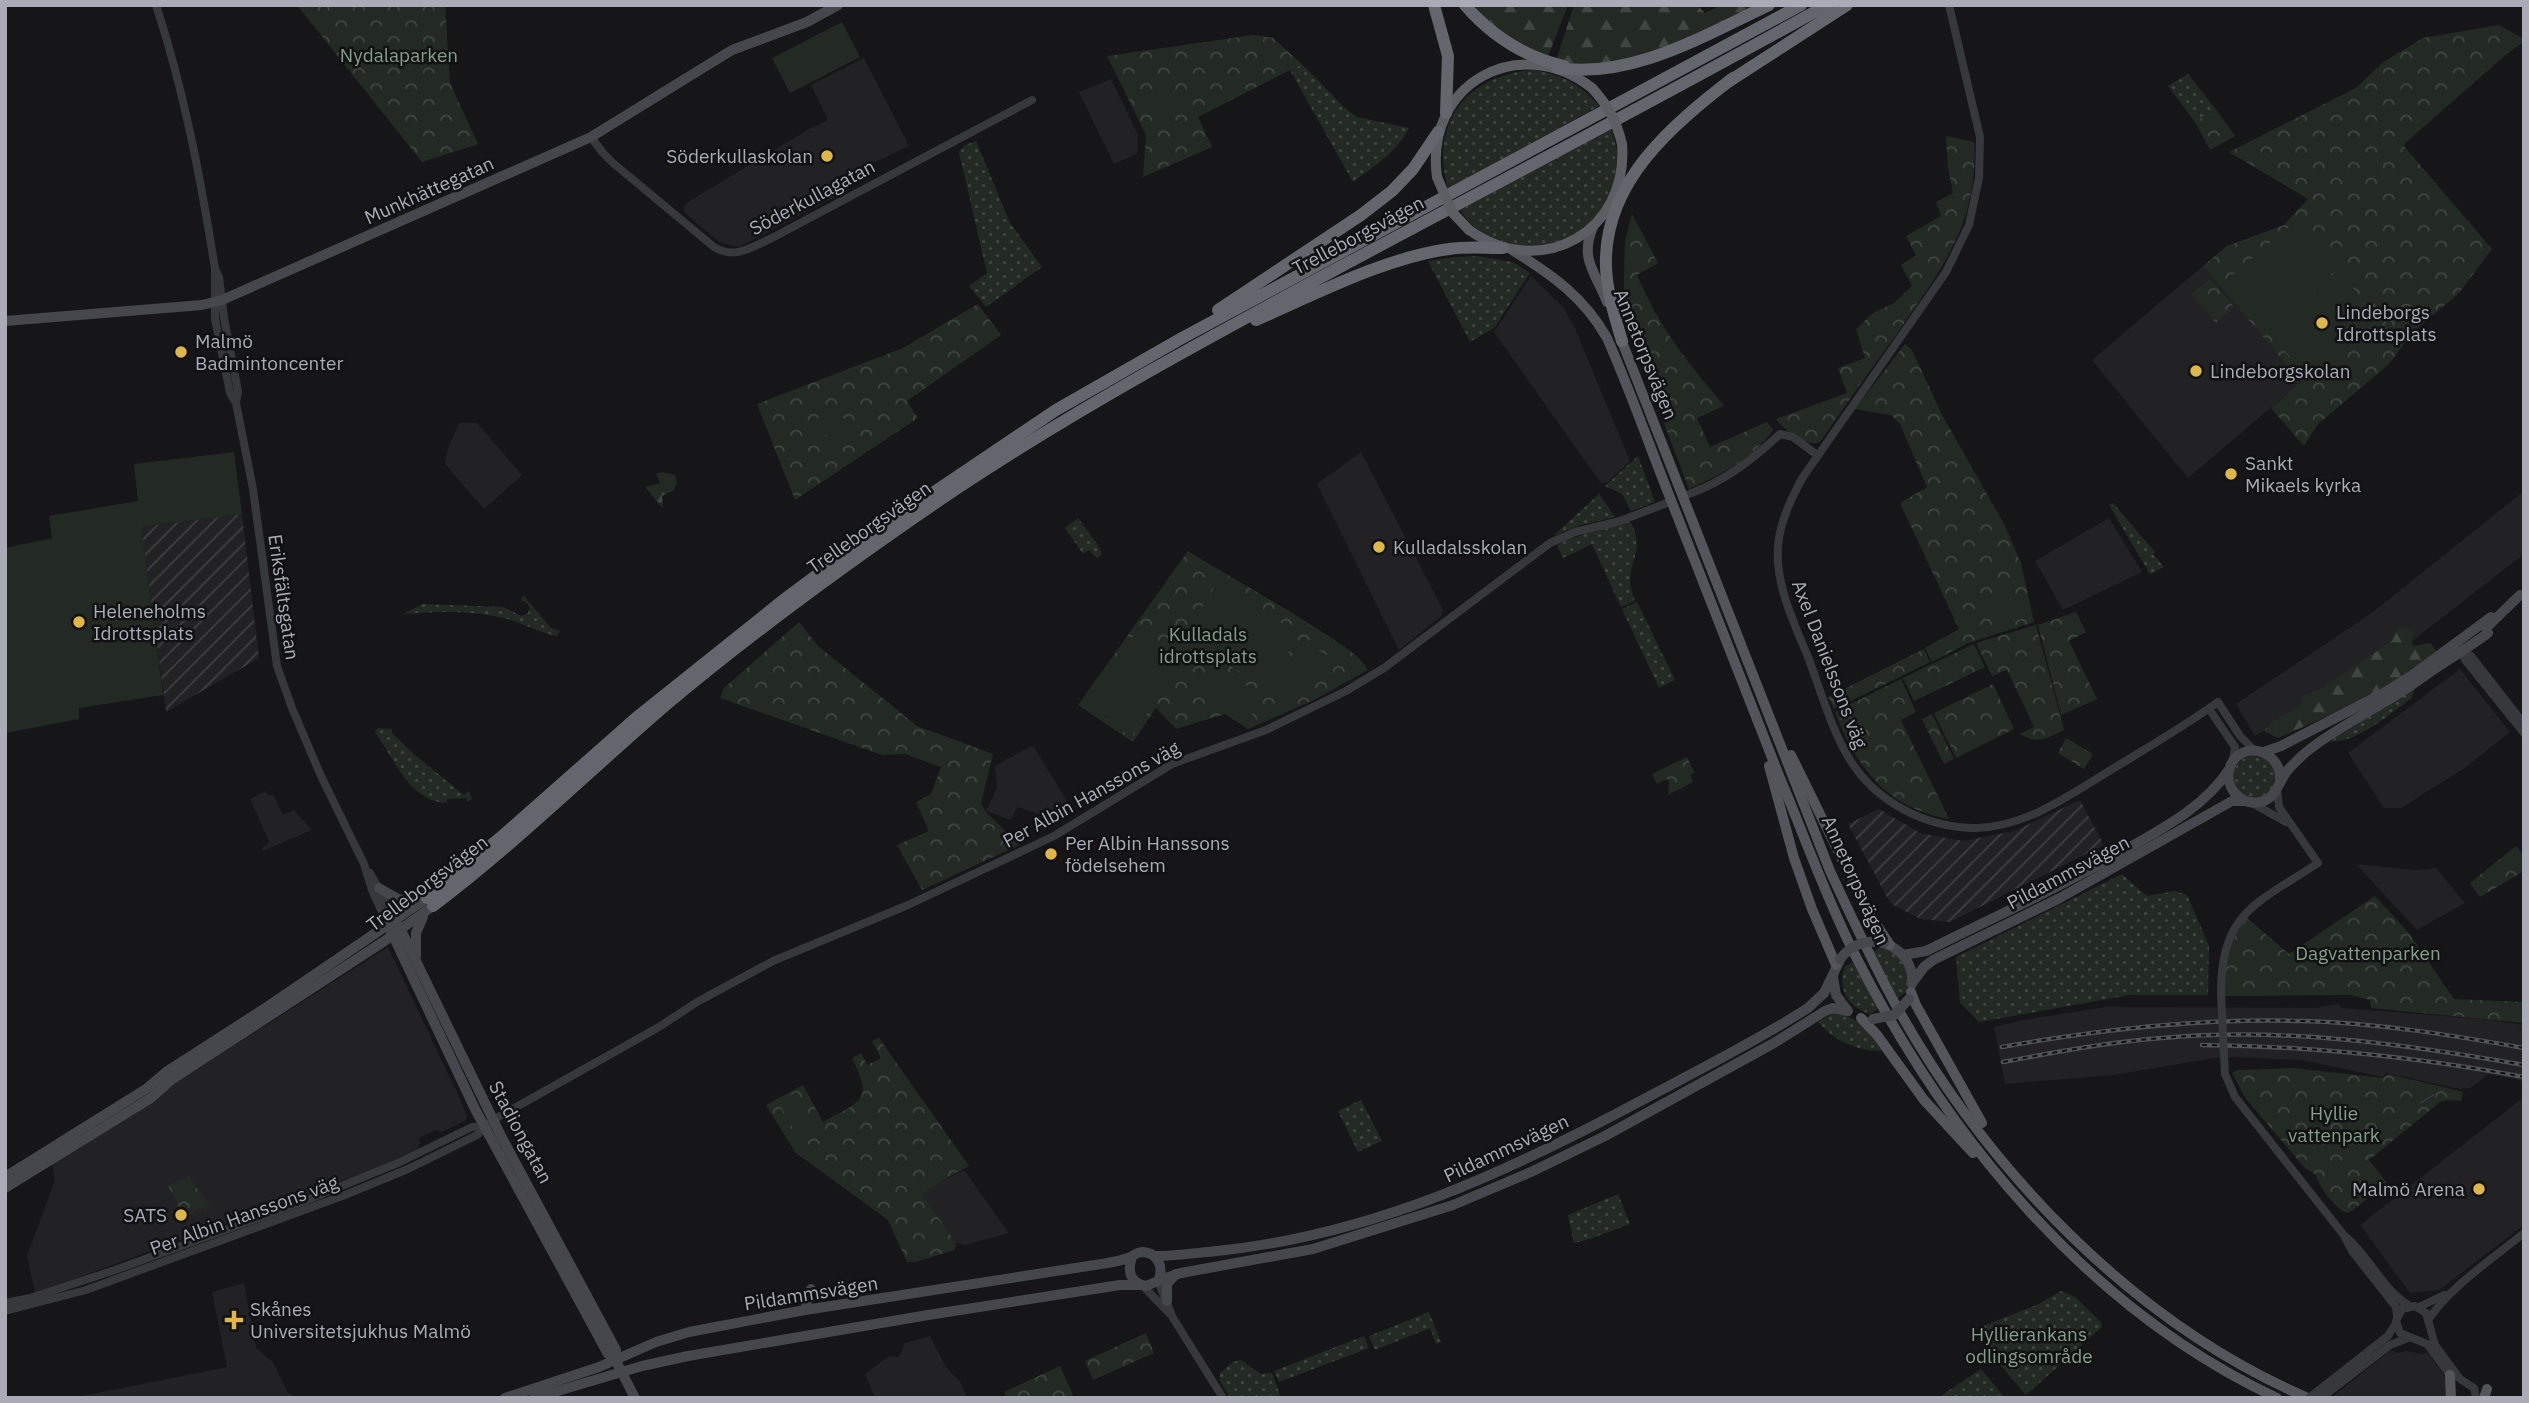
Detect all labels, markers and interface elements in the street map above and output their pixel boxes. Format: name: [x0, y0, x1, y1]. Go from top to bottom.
park label: Nydalaparken: [340, 43, 458, 67]
place label: Söderkullaskolan: [666, 144, 813, 168]
marker: Söderkullaskolan: [819, 148, 835, 164]
street label: Munkhättegatan: [361, 151, 497, 229]
street label: Söderkullagatan: [745, 154, 879, 240]
street label: Trelleborgsvägen: [1288, 190, 1428, 280]
street label: Annetorpsvägen: [1609, 285, 1683, 423]
place label: Lindeborgs Idrottsplats: [2336, 300, 2437, 346]
marker: Lindeborgs Idrottsplats: [2314, 315, 2330, 331]
place label: Malmö Badmintoncenter: [195, 329, 343, 375]
marker: Malmö Badmintoncenter: [173, 344, 189, 360]
place label: Lindeborgskolan: [2210, 359, 2350, 383]
marker: Lindeborgskolan: [2188, 363, 2204, 379]
place label: Sankt Mikaels kyrka: [2245, 451, 2361, 497]
marker: Sankt Mikaels kyrka: [2223, 466, 2239, 482]
street label: Trelleborgsvägen: [802, 475, 936, 579]
street label: Eriksfältsgatan: [263, 533, 305, 661]
place label: Kulladalsskolan: [1393, 535, 1527, 559]
marker: Kulladalsskolan: [1371, 539, 1387, 555]
street label: Axel Danielssons väg: [1787, 576, 1873, 752]
place label: Heleneholms Idrottsplats: [93, 599, 206, 645]
marker: Heleneholms Idrottsplats: [71, 614, 87, 630]
park label: Kulladals idrottsplats: [1159, 622, 1257, 668]
street label: Per Albin Hanssons väg: [998, 735, 1184, 853]
street label: Annetorpsvägen: [1817, 812, 1895, 948]
street label: Trelleborgsvägen: [362, 830, 492, 936]
street label: Pildammsvägen: [2003, 830, 2133, 914]
place label: Per Albin Hanssons födelsehem: [1065, 831, 1230, 877]
marker: Per Albin Hanssons födelsehem: [1043, 846, 1059, 862]
park label: Dagvattenparken: [2295, 941, 2441, 965]
street label: Stadiongatan: [484, 1077, 558, 1187]
park label: Hyllie vattenpark: [2288, 1101, 2380, 1147]
street label: Pildammsvägen: [1440, 1109, 1572, 1187]
street label: Per Albin Hanssons väg: [147, 1170, 341, 1260]
place label: Malmö Arena: [2352, 1177, 2465, 1201]
marker: Malmö Arena: [2471, 1181, 2487, 1197]
place label: SATS: [123, 1203, 167, 1227]
marker: SATS: [173, 1207, 189, 1223]
street label: Pildammsvägen: [742, 1271, 880, 1315]
place label: Skånes Universitetsjukhus Malmö: [250, 1297, 471, 1343]
marker: Skånes Universitetsjukhus Malmö: [224, 1310, 244, 1330]
park label: Hyllierankans odlingsområde: [1965, 1322, 2093, 1368]

